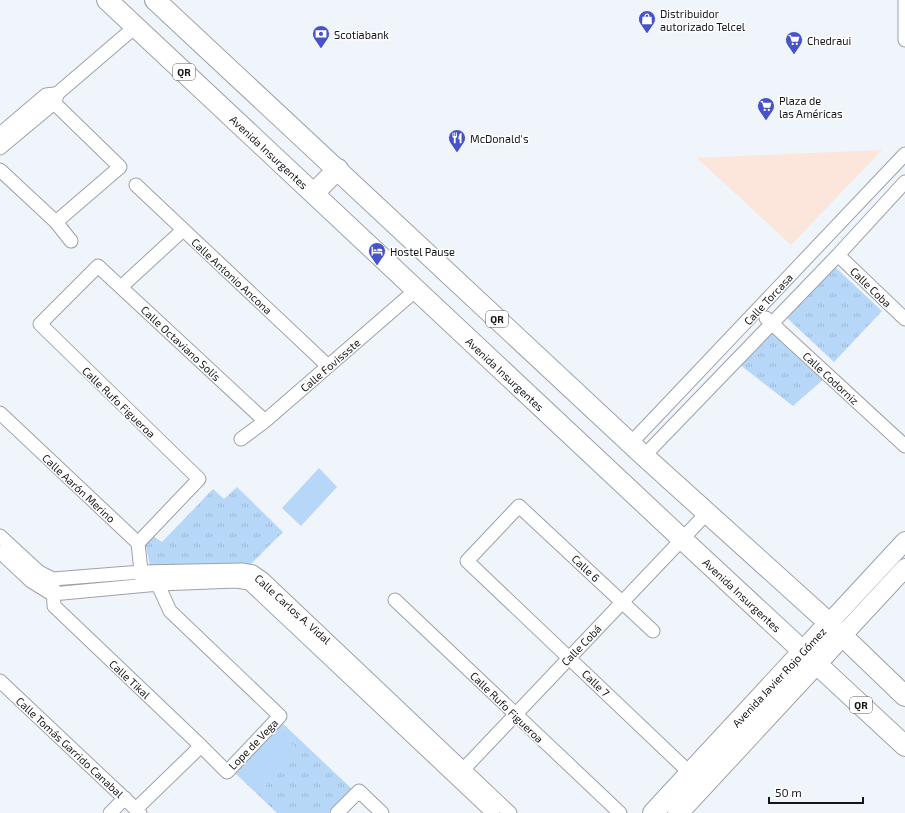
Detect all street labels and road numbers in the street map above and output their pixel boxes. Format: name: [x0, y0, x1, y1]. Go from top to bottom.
road number: QR: [173, 64, 195, 80]
street label: Avenida Insurgentes: [227, 113, 311, 192]
street label: Calle Antonio Ancona: [189, 235, 275, 317]
street label: Calle Coba: [848, 264, 894, 310]
street label: Calle Torcasa: [741, 271, 795, 327]
street label: Calle Octaviano Solís: [139, 303, 224, 383]
road number: QR: [486, 311, 508, 327]
street label: Avenida Insurgentes: [463, 335, 547, 414]
street label: Calle Fovissste: [298, 336, 362, 394]
street label: Calle Codorniz: [800, 349, 862, 407]
street label: Calle Rufo Figueroa: [80, 364, 158, 440]
street label: Calle Aarón Merino: [40, 451, 118, 525]
street label: Calle 6: [569, 552, 603, 584]
street label: Avenida Insurgentes: [700, 556, 784, 635]
street label: Calle Carlos A. Vidal: [252, 571, 334, 647]
street label: Calle Cobá: [558, 622, 604, 668]
street label: Avenida Javier Rojo Gómez: [729, 624, 830, 730]
street label: Calle Tikal: [107, 657, 154, 702]
street label: Calle 7: [580, 667, 613, 699]
street label: Calle Rufo Figueroa: [468, 669, 546, 745]
street label: Calle Tomás Garrido Canabal: [14, 694, 127, 801]
road number: QR: [850, 697, 872, 713]
street label: Lope de Vega: [226, 716, 280, 772]

